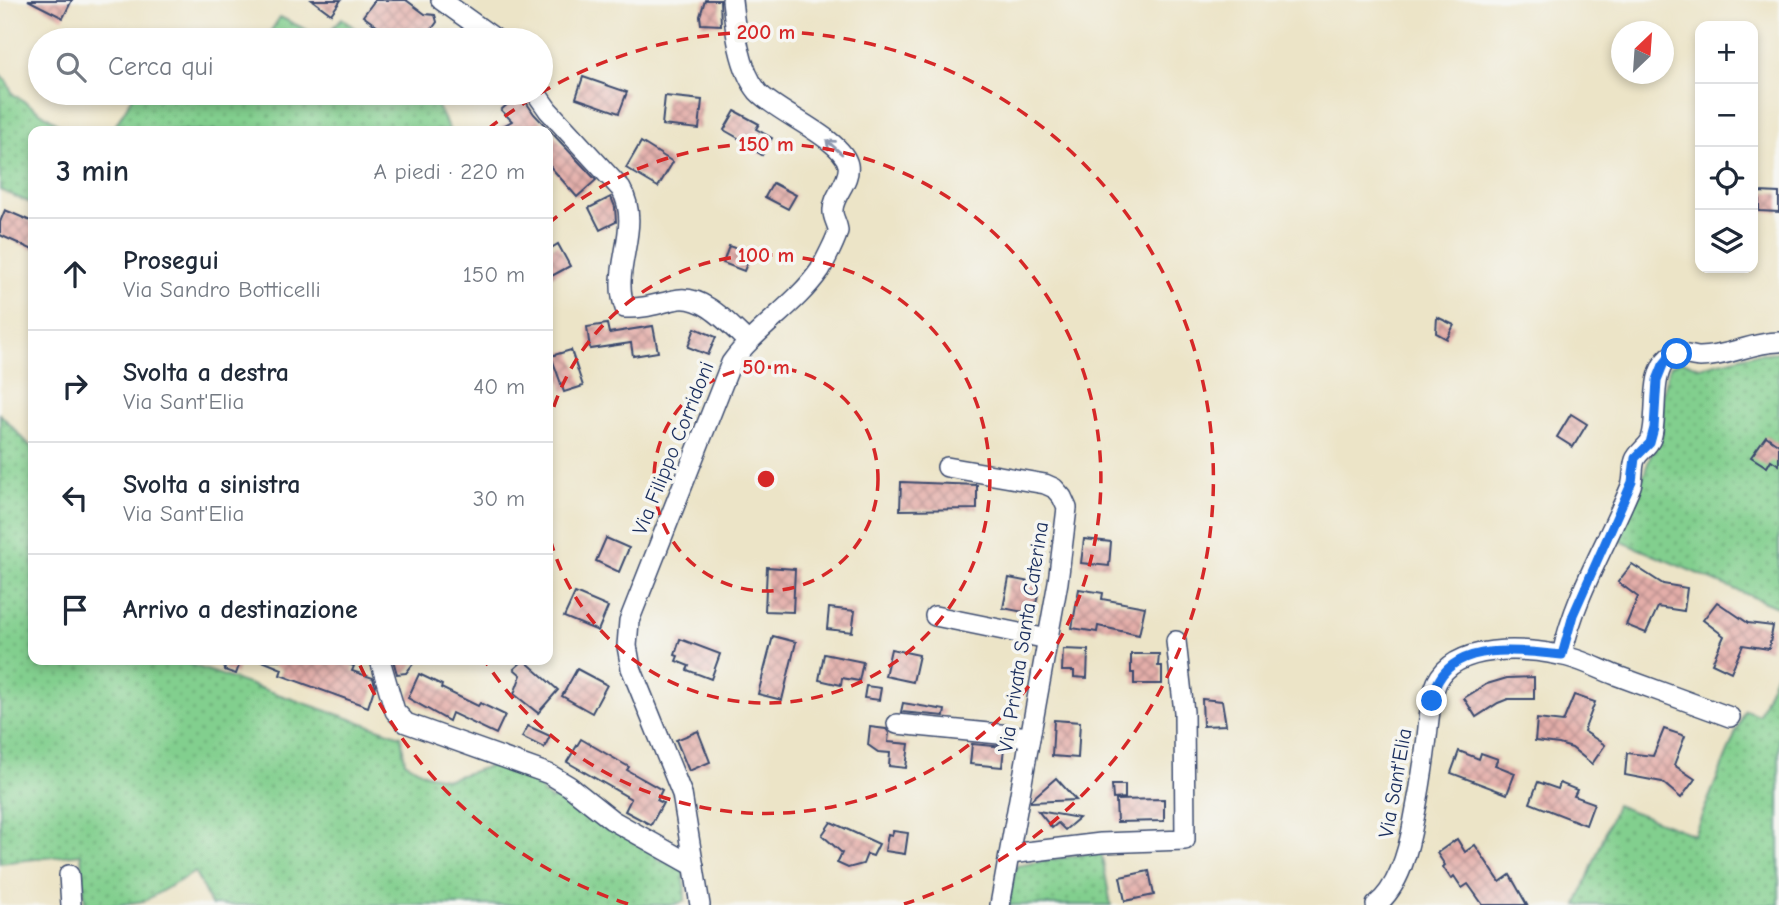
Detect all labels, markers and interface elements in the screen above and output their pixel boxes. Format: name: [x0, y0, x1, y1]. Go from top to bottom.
text: 200 m: [737, 20, 795, 44]
north arrow: [1611, 21, 1674, 84]
map controls: [1695, 21, 1758, 273]
button: +: [1695, 21, 1758, 84]
search box: [28, 28, 553, 105]
icon: search: [52, 48, 90, 86]
text: Cerca qui: [108, 52, 214, 82]
button: −: [1695, 84, 1758, 147]
text: 150 m: [738, 132, 794, 156]
one-way arrow: [826, 139, 843, 156]
button: locate: [1695, 147, 1758, 210]
text: 3 min: [56, 154, 129, 189]
text: A piedi · 220 m: [373, 158, 525, 185]
button: layers: [1695, 210, 1758, 273]
text: 100 m: [738, 243, 794, 267]
text: Prosegui: [123, 246, 219, 276]
icon: ahead: [56, 255, 94, 293]
text: 150 m: [463, 261, 525, 288]
text: Via Sandro Botticelli: [123, 276, 321, 303]
route start: [1661, 338, 1692, 369]
text: 50 m: [742, 355, 790, 379]
text: Svolta a destra: [123, 358, 289, 388]
street label: Via Filippo Corridoni: [627, 358, 719, 538]
icon: right: [56, 367, 94, 405]
text: 40 m: [473, 373, 525, 400]
text: Via Sant'Elia: [123, 388, 244, 415]
centre of rings: [754, 467, 778, 491]
text: Svolta a sinistra: [123, 470, 301, 500]
icon: left: [56, 479, 94, 517]
text: 30 m: [473, 485, 525, 512]
text: Via Sant'Elia: [123, 500, 244, 527]
street label: Via Privata Santa Caterina: [993, 520, 1053, 754]
icon: arrive: [56, 591, 94, 629]
text: Arrivo a destinazione: [123, 595, 358, 625]
route end: [1416, 685, 1447, 716]
street label: Via Sant'Elia: [1374, 726, 1416, 840]

